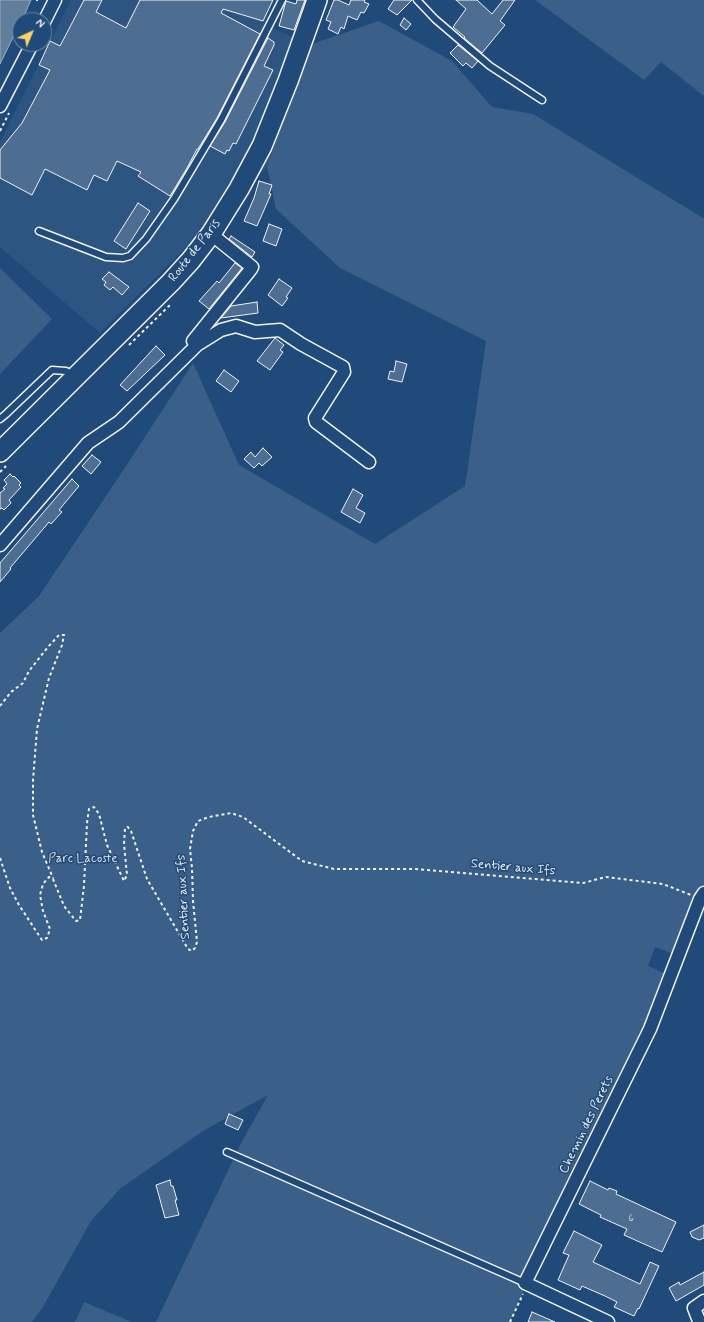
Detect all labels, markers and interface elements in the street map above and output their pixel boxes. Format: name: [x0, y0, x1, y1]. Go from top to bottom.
north arrow: [12, 12, 52, 52]
text: N: [32, 17, 47, 32]
street label: Route de Paris: [166, 217, 224, 285]
park label: Parc Lacoste: [48, 851, 118, 867]
street label: Sentier aux Ifs: [174, 854, 194, 940]
street label: Sentier aux Ifs: [470, 857, 556, 879]
street label: Chemin des Perets: [557, 1073, 617, 1177]
house number: 6: [628, 1212, 634, 1226]

